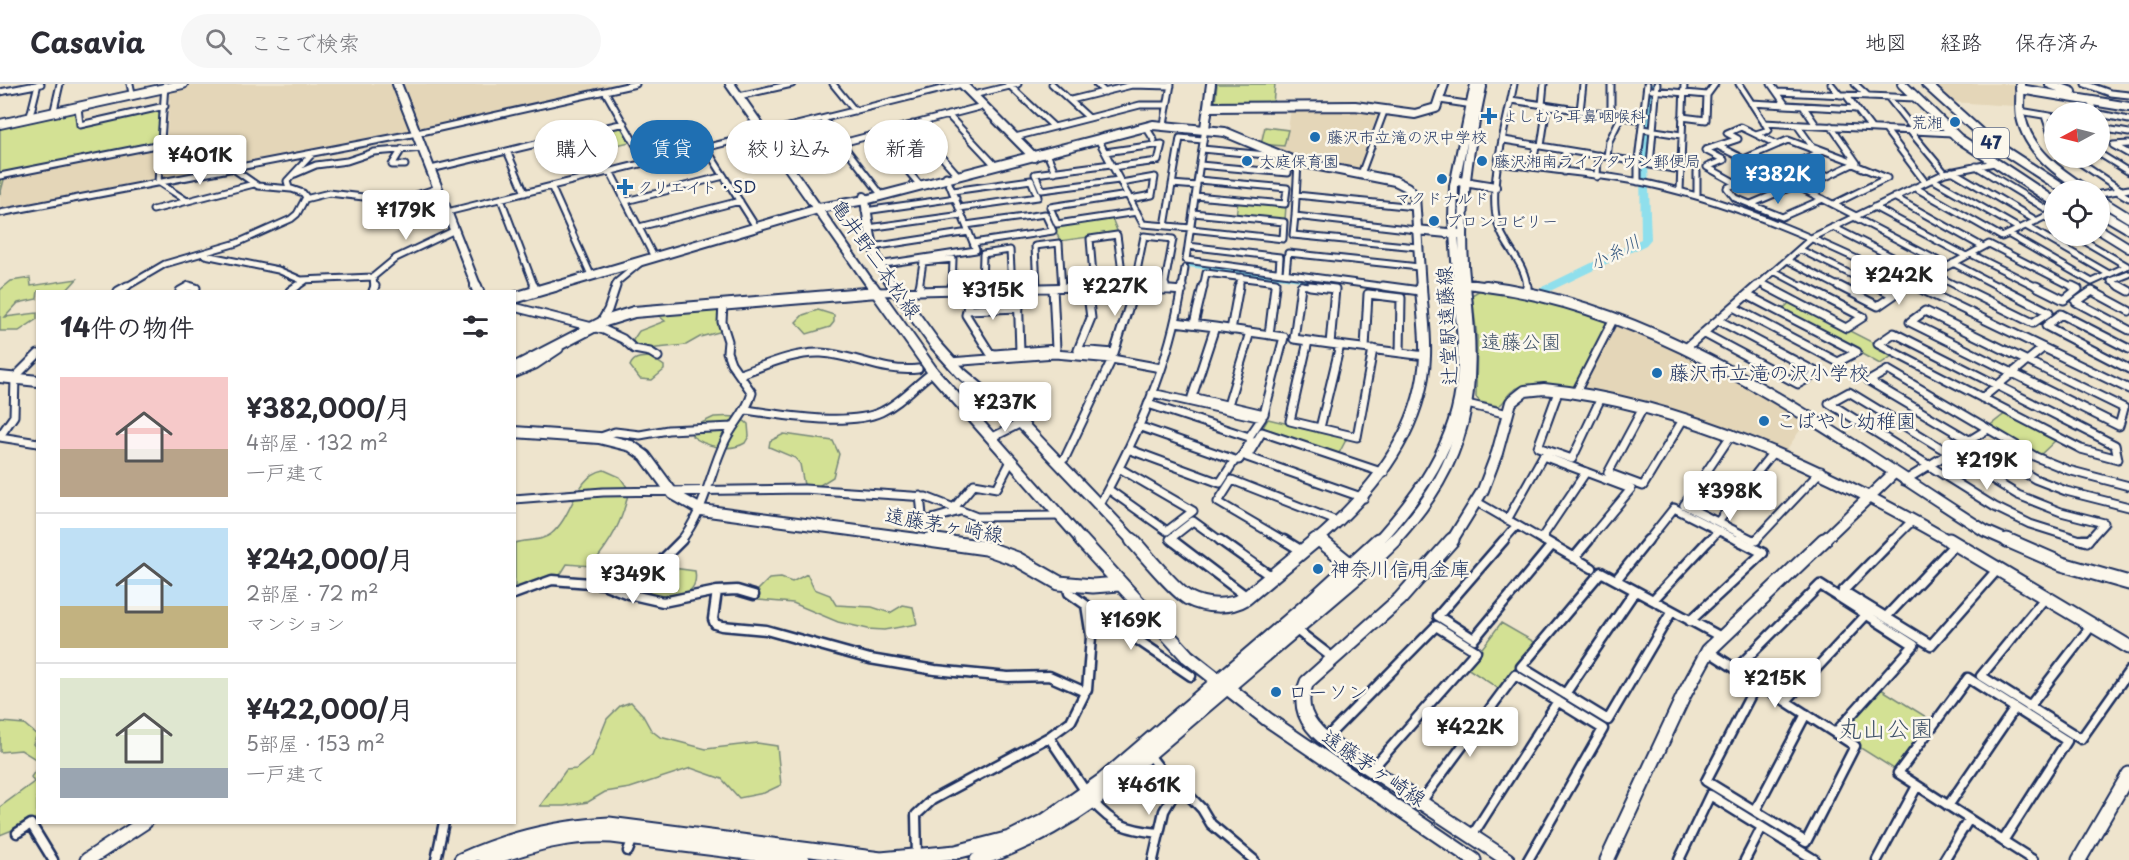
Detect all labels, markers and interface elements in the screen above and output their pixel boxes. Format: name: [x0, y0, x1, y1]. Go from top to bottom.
search box: [181, 14, 601, 68]
text: Casavia: [30, 20, 145, 63]
icon: search: [202, 25, 235, 58]
text: ここで検索: [250, 25, 360, 58]
text: 地図: [1865, 25, 1907, 57]
text: 経路: [1940, 25, 1982, 57]
text: 保存済み: [2015, 25, 2099, 57]
north arrow: [2044, 102, 2110, 168]
map controls: [2044, 102, 2110, 246]
place label: よしむら耳鼻咽喉科: [1502, 103, 1646, 127]
marker: よしむら耳鼻咽喉科: [1480, 107, 1498, 125]
place label: 荒湘: [1911, 109, 1943, 133]
marker: 荒湘: [1948, 115, 1962, 129]
chip: 購入: [534, 120, 618, 174]
chip: 賃貸: [630, 120, 714, 174]
chip: 絞り込み: [726, 120, 852, 174]
chip: 新着: [864, 120, 948, 174]
place label: 藤沢市立滝の沢中学校: [1327, 124, 1487, 148]
road number: 47: [1973, 128, 2009, 158]
marker: 藤沢市立滝の沢中学校: [1308, 130, 1322, 144]
pin: ¥401K: [158, 135, 242, 186]
text: ¥401K: [167, 139, 233, 169]
place label: 大庭保育園: [1259, 148, 1339, 172]
place label: 藤沢湘南ライフタウン郵便局: [1494, 148, 1701, 172]
marker: 大庭保育園: [1240, 154, 1254, 168]
marker: 藤沢湘南ライフタウン郵便局: [1475, 154, 1489, 168]
pin: ¥382K: [1736, 154, 1820, 205]
text: ¥382K: [1745, 158, 1811, 188]
marker: マクドナルド: [1435, 172, 1449, 186]
place label: クリエイト・SD: [637, 174, 756, 198]
marker: クリエイト・SD: [618, 180, 632, 194]
button: locate: [2044, 180, 2110, 246]
place label: マクドナルド: [1395, 185, 1489, 209]
pin: ¥179K: [364, 190, 448, 241]
street label: 亀井野二本松線: [824, 192, 929, 324]
text: ¥179K: [376, 194, 436, 224]
place label: ブロンコビリー: [1446, 208, 1558, 232]
marker: ブロンコビリー: [1427, 214, 1441, 228]
water label: 小糸川: [1584, 227, 1644, 276]
pin: ¥242K: [1857, 255, 1941, 306]
text: ¥242K: [1865, 259, 1933, 289]
street label: 辻堂駅遠藤線: [1428, 265, 1464, 387]
pin: ¥227K: [1073, 266, 1157, 317]
pin: ¥315K: [951, 270, 1035, 321]
text: ¥227K: [1082, 270, 1148, 300]
text: ¥315K: [962, 274, 1024, 304]
text: 14件の物件: [60, 307, 194, 346]
icon: filters: [459, 310, 492, 343]
park label: 遠藤公園: [1481, 326, 1561, 356]
place label: 藤沢市立滝の沢小学校: [1669, 357, 1869, 387]
marker: 藤沢市立滝の沢小学校: [1650, 366, 1664, 380]
pin: ¥237K: [963, 382, 1047, 433]
text: ¥237K: [973, 386, 1037, 416]
text: ¥382,000/月: [246, 388, 412, 427]
icon: home: [108, 401, 180, 473]
place label: こばやし幼稚園: [1776, 405, 1916, 435]
marker: こばやし幼稚園: [1757, 414, 1771, 428]
text: 4部屋 · 132 m²: [246, 427, 388, 457]
pin: ¥219K: [1945, 440, 2029, 491]
text: ¥219K: [1956, 444, 2018, 474]
text: 一戸建て: [246, 457, 326, 487]
pin: ¥398K: [1688, 471, 1772, 522]
text: ¥398K: [1698, 475, 1762, 505]
street label: 遠藤茅ヶ崎線: [882, 499, 1006, 549]
text: ¥242,000/月: [246, 539, 414, 578]
icon: home: [108, 552, 180, 624]
place label: 神奈川信用金庫: [1330, 553, 1470, 583]
pin: ¥349K: [591, 554, 675, 605]
text: ¥349K: [600, 558, 666, 588]
marker: 神奈川信用金庫: [1311, 562, 1325, 576]
text: 2部屋 · 72 m²: [246, 578, 379, 608]
pin: ¥169K: [1089, 600, 1173, 651]
text: ¥169K: [1100, 604, 1162, 634]
text: マンション: [246, 608, 345, 638]
pin: ¥215K: [1733, 658, 1817, 709]
text: ¥215K: [1744, 662, 1806, 692]
place label: ローソン: [1288, 676, 1368, 706]
marker: ローソン: [1269, 685, 1283, 699]
text: ¥422,000/月: [246, 689, 414, 728]
icon: home: [108, 702, 180, 774]
pin: ¥422K: [1428, 707, 1512, 758]
park label: 丸山公園: [1838, 709, 1934, 745]
text: ¥422K: [1436, 711, 1504, 741]
street label: 遠藤茅ヶ崎線: [1316, 721, 1433, 813]
text: 5部屋 · 153 m²: [246, 728, 385, 758]
text: 一戸建て: [246, 758, 326, 788]
pin: ¥461K: [1107, 765, 1191, 816]
text: ¥461K: [1117, 769, 1181, 799]

